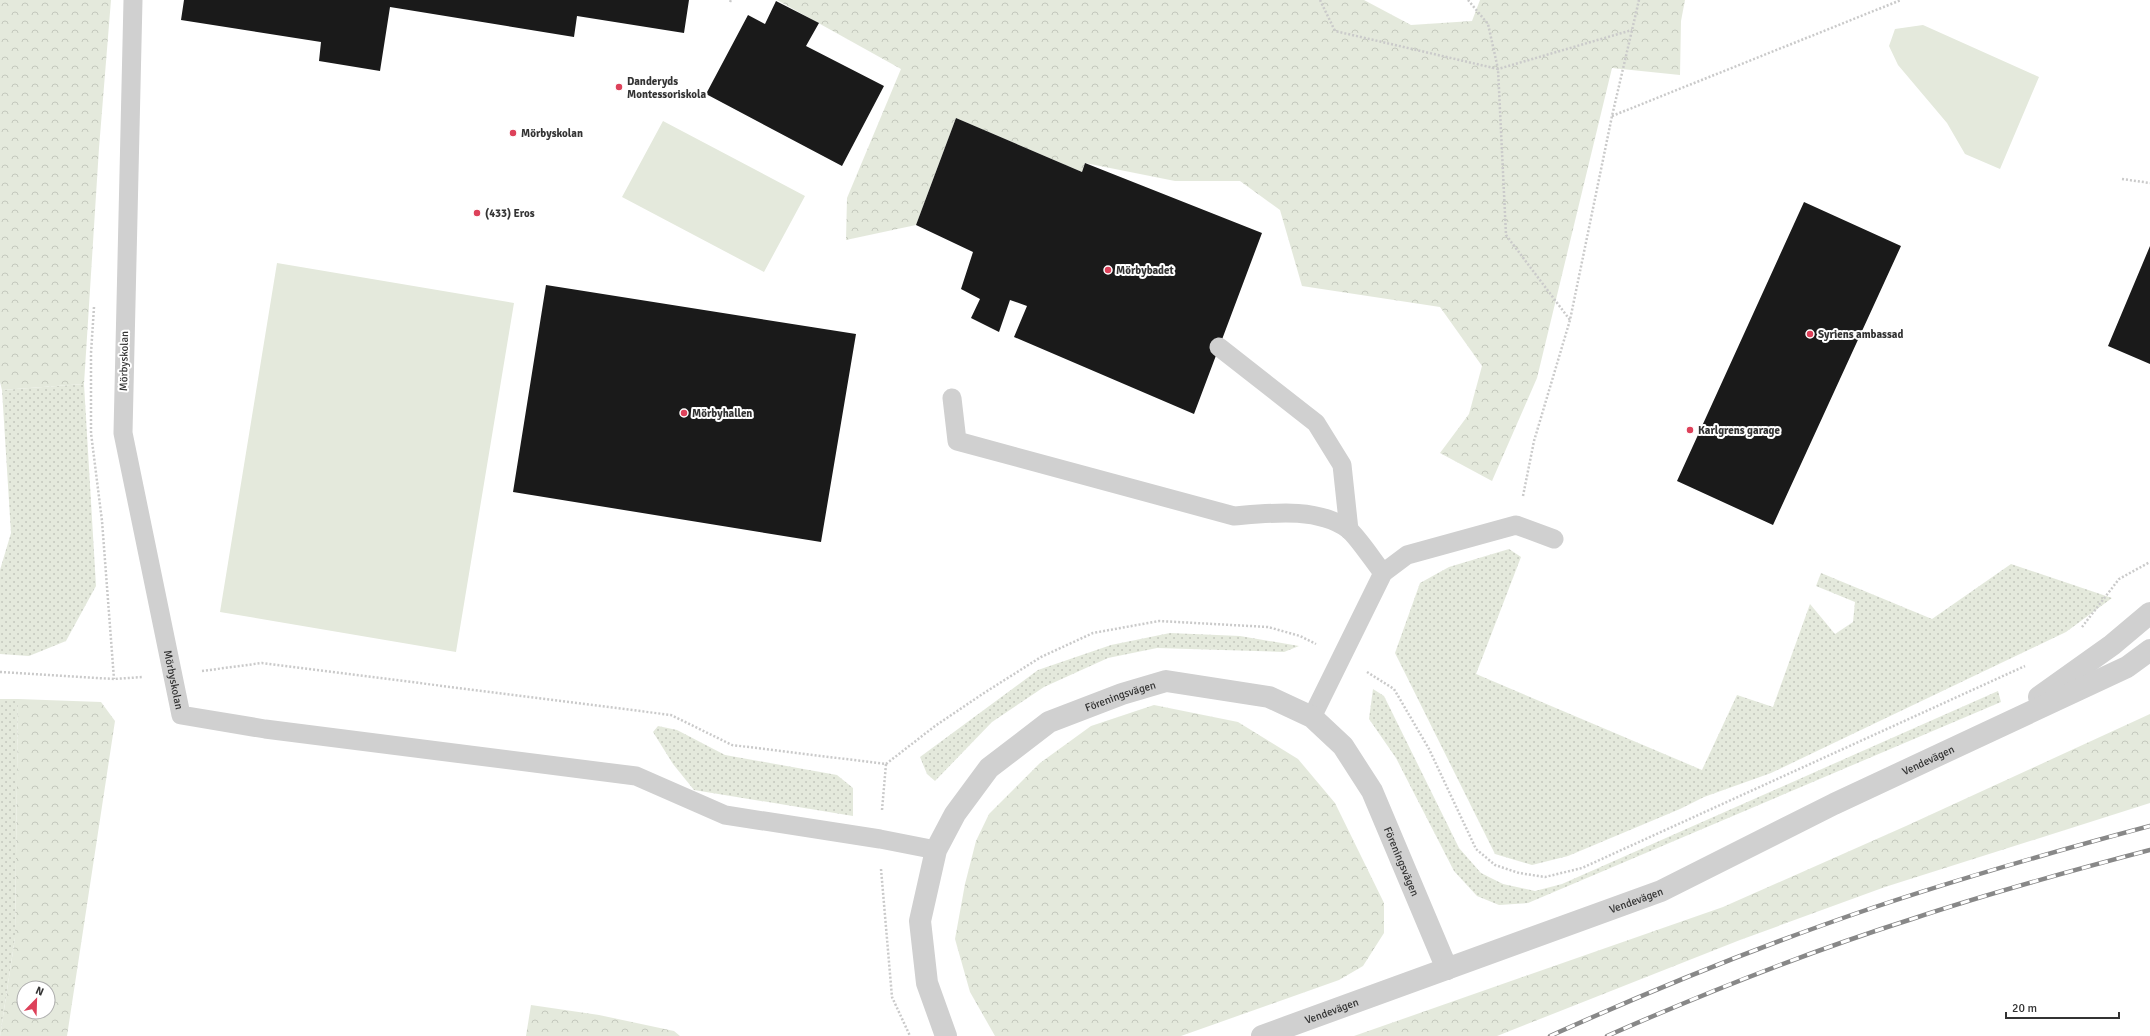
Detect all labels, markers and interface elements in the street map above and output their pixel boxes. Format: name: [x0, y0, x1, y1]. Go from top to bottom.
place label: Danderyds Montessoriskola: [627, 75, 706, 101]
marker: Danderyds Montessoriskola: [614, 82, 624, 92]
place label: Mörbyskolan: [521, 127, 583, 140]
marker: Mörbyskolan: [508, 128, 518, 138]
place label: (433) Eros: [485, 207, 535, 220]
marker: (433) Eros: [472, 208, 482, 218]
place label: Mörbybadet: [1116, 264, 1174, 277]
marker: Mörbybadet: [1103, 265, 1113, 275]
place label: Syriens ambassad: [1818, 328, 1903, 341]
marker: Syriens ambassad: [1805, 329, 1815, 339]
street label: Mörbyskolan: [117, 331, 131, 391]
place label: Mörbyhallen: [692, 407, 752, 420]
marker: Mörbyhallen: [679, 408, 689, 418]
place label: Karlgrens garage: [1698, 424, 1780, 437]
marker: Karlgrens garage: [1685, 425, 1695, 435]
street label: Mörbyskolan: [161, 649, 186, 711]
street label: Föreningsvägen: [1083, 678, 1157, 714]
street label: Vendevägen: [1900, 742, 1956, 778]
street label: Föreningsvägen: [1381, 825, 1422, 898]
street label: Vendevägen: [1607, 884, 1665, 916]
north arrow: [16, 980, 56, 1020]
text: N: [34, 984, 46, 999]
scale bar: [2006, 994, 2119, 1020]
street label: Vendevägen: [1303, 995, 1360, 1026]
text: 20 m: [2012, 1001, 2037, 1016]

